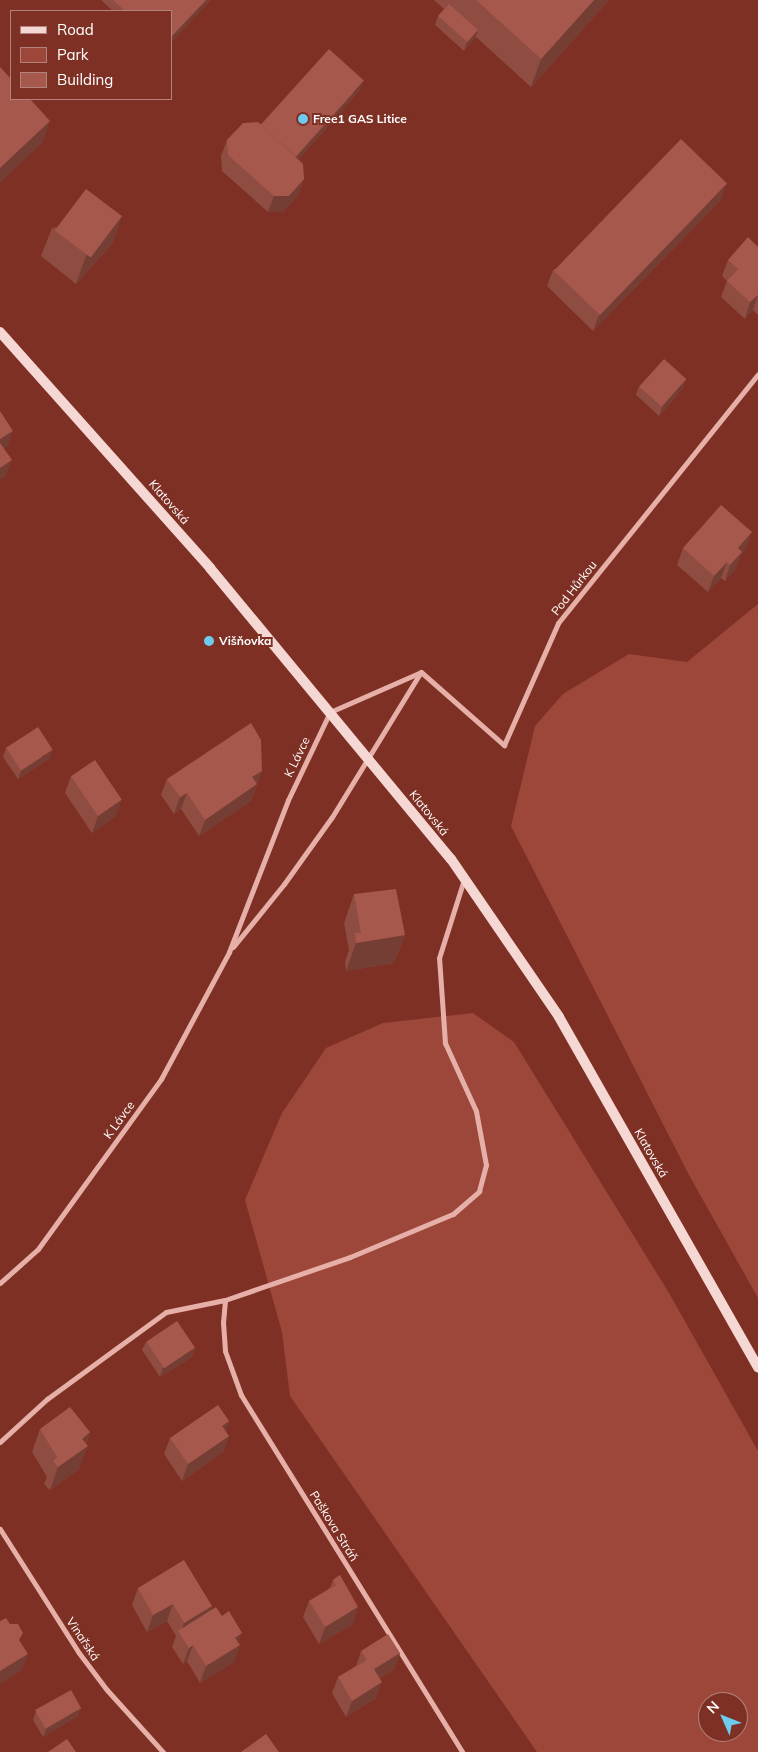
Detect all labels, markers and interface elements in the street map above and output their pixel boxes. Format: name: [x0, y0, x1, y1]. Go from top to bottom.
legend: [10, 10, 172, 100]
text: Road: [57, 20, 94, 39]
text: Park: [57, 45, 89, 64]
text: Building: [57, 70, 113, 89]
place label: Free1 GAS Litice: [313, 112, 407, 126]
marker: Free1 GAS Litice: [297, 113, 309, 125]
street label: Klatovská: [146, 477, 192, 527]
street label: Pod Hůrkou: [548, 558, 600, 618]
place label: Višňovka: [219, 634, 272, 648]
marker: Višňovka: [203, 635, 215, 647]
street label: K Lávce: [281, 734, 313, 780]
street label: Klatovská: [406, 787, 452, 839]
street label: K Lávce: [101, 1098, 137, 1142]
street label: Klatovská: [631, 1126, 671, 1180]
street label: Paškova Stráň: [307, 1488, 361, 1564]
street label: Vinařská: [63, 1615, 103, 1663]
north arrow: [698, 1692, 748, 1742]
text: N: [703, 1697, 723, 1717]

